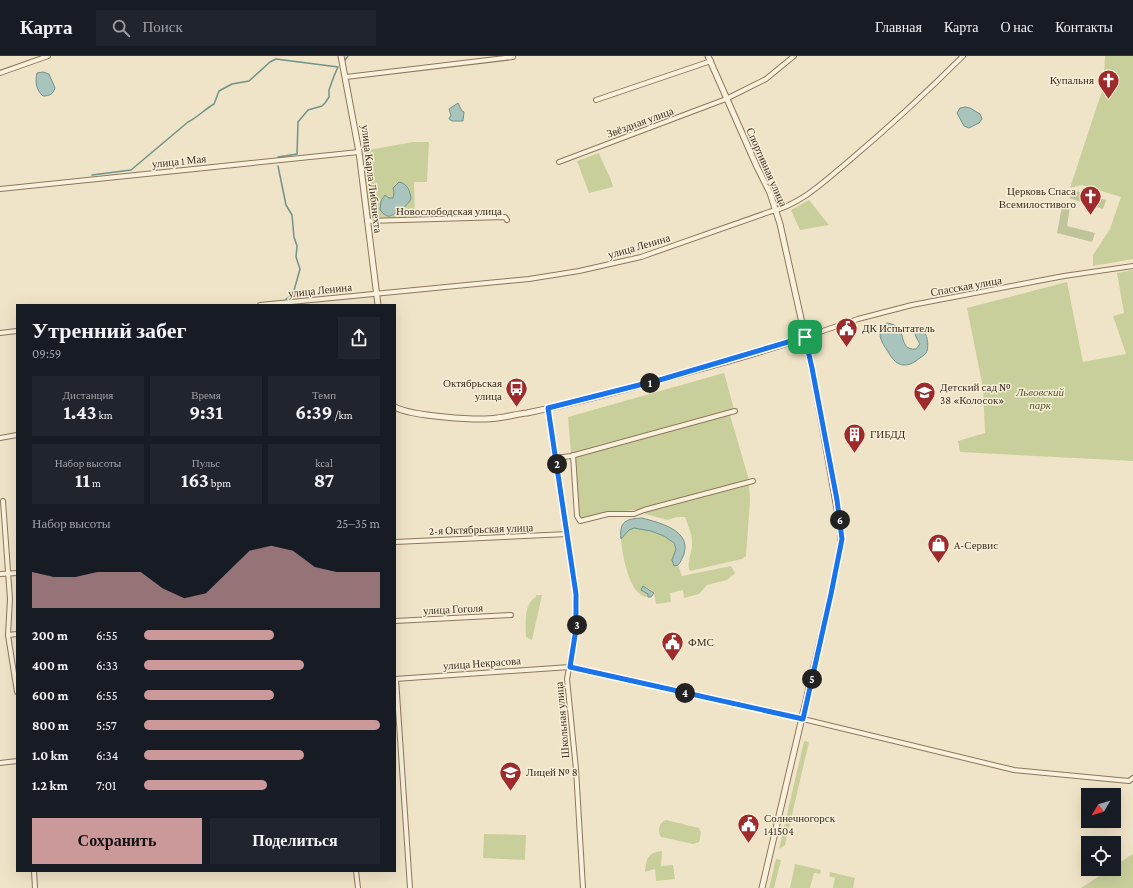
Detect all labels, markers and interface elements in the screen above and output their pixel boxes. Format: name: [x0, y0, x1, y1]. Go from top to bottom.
search box: [96, 10, 376, 46]
text: Карта: [20, 17, 72, 38]
icon: search: [110, 17, 132, 39]
text: Поиск: [142, 19, 183, 35]
text: Главная: [875, 19, 922, 35]
text: Карта: [944, 19, 979, 35]
text: О нас: [1001, 19, 1033, 35]
text: Контакты: [1055, 19, 1113, 35]
church icon: Купальня: [1096, 67, 1122, 100]
place label: Купальня: [1050, 74, 1094, 86]
street label: Звёздная улица: [605, 104, 675, 140]
street label: улица Карла Либкнехта: [359, 124, 385, 234]
street label: Спортивная улица: [744, 126, 790, 208]
street label: улица 1 Мая: [151, 152, 207, 170]
church icon: Церковь Спаса Всемилостивого: [1078, 184, 1104, 217]
place label: Церковь Спаса Всемилостивого: [999, 185, 1076, 210]
street label: Новослободская улица: [396, 205, 502, 217]
street label: улица Ленина: [607, 231, 672, 261]
street label: Спасская улица: [929, 274, 1003, 298]
street label: улица Ленина: [288, 281, 353, 299]
public building icon: ДК Испытатель: [833, 315, 859, 348]
button: share: [338, 317, 380, 359]
text: Утренний забег: [32, 318, 186, 343]
pin: [788, 320, 822, 354]
place label: ДК Испытатель: [862, 322, 935, 334]
icon: arrive: [794, 326, 816, 348]
text: 09:59: [32, 346, 61, 361]
pin: 1: [640, 373, 660, 393]
bus stop icon: Октябрьская улица: [504, 376, 530, 409]
place label: Октябрьская улица: [443, 377, 502, 402]
text: 1: [648, 377, 652, 389]
school or university icon: Детский сад № 38 «Колосок»: [912, 380, 938, 413]
place label: Детский сад № 38 «Колосок»: [940, 381, 1011, 406]
park label: Львовский парк: [1015, 386, 1065, 411]
text: Дистанция: [63, 389, 113, 401]
text: Время: [191, 389, 221, 401]
text: Темп: [312, 389, 336, 401]
text: 1.43: [63, 401, 96, 423]
text: 9:31: [189, 401, 223, 423]
text: 6:39: [295, 401, 333, 423]
text: km: [96, 409, 113, 421]
text: /km: [333, 409, 353, 421]
building icon: ГИБДД: [842, 421, 868, 454]
place label: ГИБДД: [870, 428, 906, 440]
pin: 2: [547, 454, 567, 474]
text: Набор высоты: [55, 457, 121, 469]
text: Пульс: [192, 457, 220, 469]
text: kcal: [315, 457, 333, 469]
text: 2: [554, 458, 560, 470]
text: 11: [75, 469, 90, 491]
text: 163: [181, 469, 209, 491]
text: 87: [314, 469, 334, 491]
text: m: [90, 477, 101, 489]
text: bpm: [209, 477, 231, 489]
pin: 6: [830, 510, 850, 530]
text: 6: [837, 514, 843, 526]
text: Набор высоты: [32, 516, 111, 531]
text: 25–35 m: [336, 516, 380, 531]
street label: 2-я Октябрьская улица: [429, 521, 534, 537]
shop icon: A-Сервис: [926, 532, 952, 565]
place label: A-Сервис: [954, 539, 998, 551]
street label: улица Гоголя: [423, 601, 483, 617]
pin: 3: [567, 615, 587, 635]
text: 3: [574, 619, 580, 631]
text: 200 m: [32, 628, 68, 643]
text: 6:55: [96, 628, 118, 643]
public building icon: ФМС: [660, 629, 686, 662]
place label: ФМС: [688, 636, 714, 648]
street label: улица Некрасова: [443, 654, 521, 672]
text: 400 m: [32, 658, 68, 673]
text: 6:33: [96, 658, 118, 673]
pin: 5: [802, 669, 822, 689]
text: 5: [809, 673, 815, 685]
street label: Школьная улица: [553, 681, 571, 759]
pin: 4: [675, 683, 695, 703]
text: 4: [682, 687, 688, 699]
text: 600 m: [32, 688, 68, 703]
text: 6:55: [96, 688, 118, 703]
text: 800 m: [32, 718, 69, 733]
text: 5:57: [96, 718, 117, 733]
text: 1.0 km: [32, 748, 69, 763]
text: 6:34: [96, 748, 118, 763]
school or university icon: Лицей № 8: [497, 759, 523, 792]
place label: Лицей № 8: [526, 766, 578, 778]
text: 1.2 km: [32, 778, 68, 793]
text: 7:01: [96, 778, 116, 793]
north arrow: [1081, 788, 1121, 828]
map controls: [1081, 788, 1121, 876]
public building icon: Солнечногорск 141504: [736, 811, 762, 844]
place label: Солнечногорск 141504: [764, 812, 836, 837]
button: Сохранить: [32, 818, 202, 864]
button: Поделиться: [210, 818, 380, 864]
button: locate: [1081, 836, 1121, 876]

